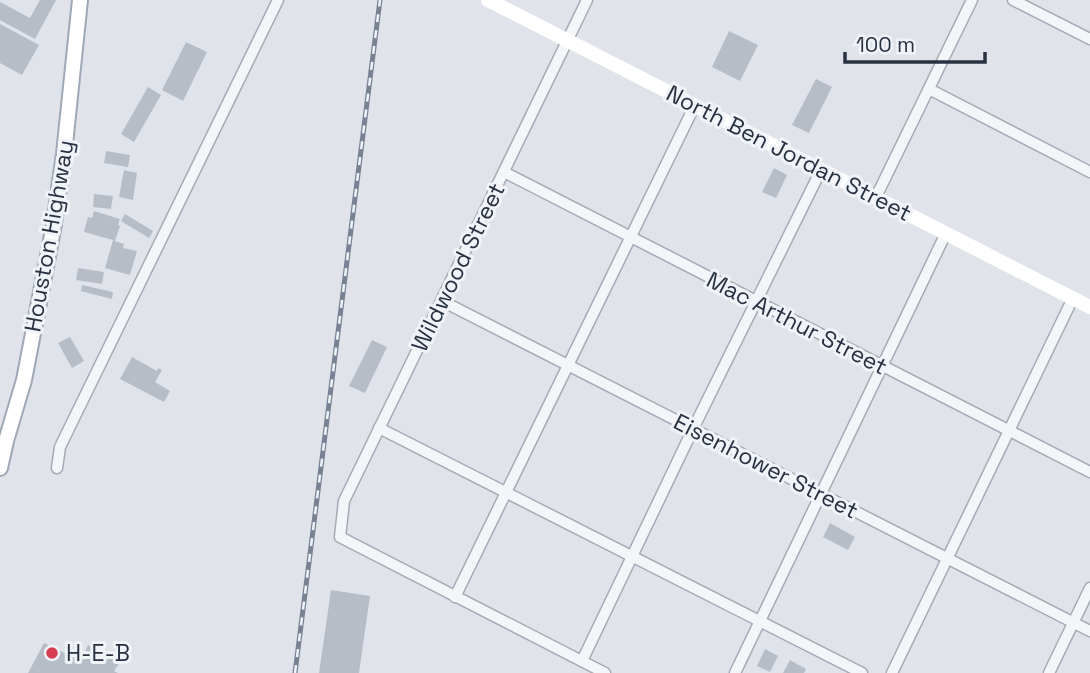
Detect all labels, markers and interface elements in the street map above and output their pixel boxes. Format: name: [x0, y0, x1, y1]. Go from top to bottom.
scale bar: [845, 21, 985, 65]
text: 100 m: [856, 31, 915, 58]
street label: North Ben Jordan Street: [661, 78, 917, 228]
street label: Houston Highway: [17, 138, 81, 334]
street label: Wildwood Street: [404, 178, 512, 356]
street label: Mac Arthur Street: [702, 265, 892, 381]
street label: Eisenhower Street: [669, 407, 863, 525]
place label: H-E-B: [66, 638, 130, 668]
marker: H-E-B: [44, 645, 60, 661]

